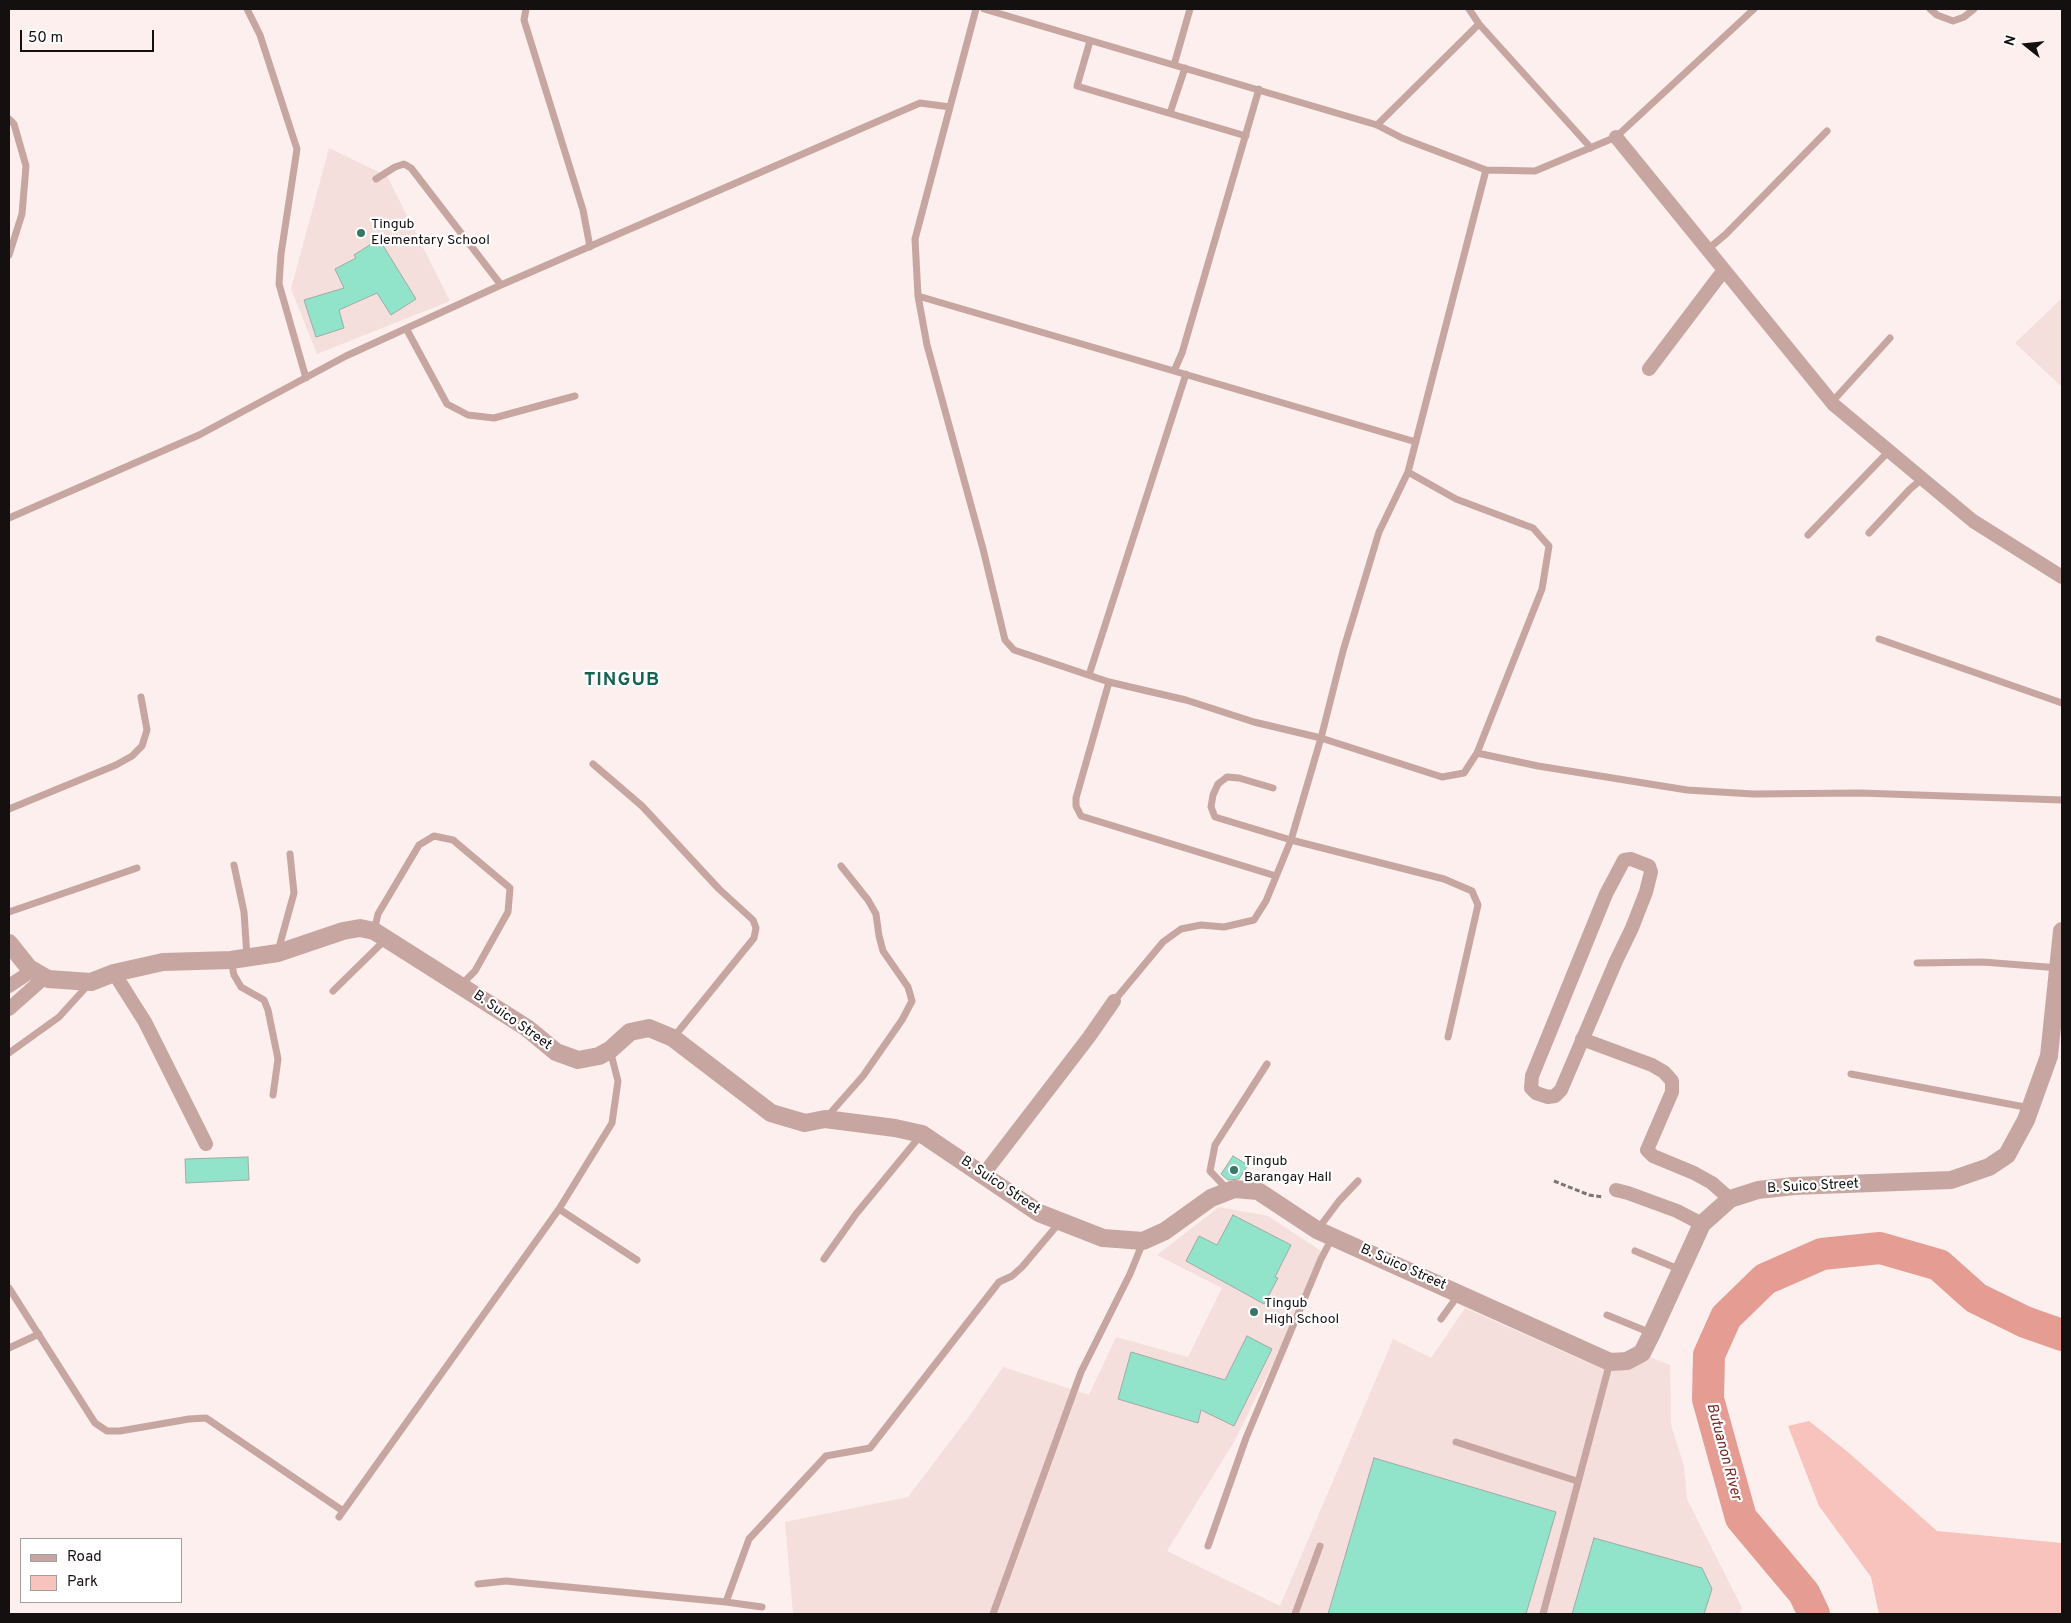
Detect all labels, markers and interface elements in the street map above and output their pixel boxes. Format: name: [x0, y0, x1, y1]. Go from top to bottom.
scale bar: [22, 20, 156, 52]
north arrow: [2001, 20, 2051, 70]
text: 50 m: [28, 29, 63, 48]
text: N: [2002, 34, 2021, 48]
place label: Tingub Elementary School: [371, 217, 490, 250]
marker: Tingub Elementary School: [355, 227, 367, 239]
district label: TINGUB: [583, 670, 661, 692]
street label: B. Suico Street: [469, 988, 555, 1054]
street label: B. Suico Street: [957, 1153, 1043, 1219]
place label: Tingub Barangay Hall: [1244, 1154, 1332, 1186]
marker: Tingub Barangay Hall: [1228, 1164, 1240, 1176]
street label: B. Suico Street: [1767, 1176, 1859, 1198]
street label: B. Suico Street: [1357, 1242, 1449, 1294]
place label: Tingub High School: [1264, 1296, 1339, 1328]
marker: Tingub High School: [1248, 1306, 1260, 1318]
water label: Butuanon River: [1701, 1401, 1745, 1503]
legend: [20, 1538, 182, 1603]
text: Road: [67, 1548, 102, 1567]
text: Park: [67, 1573, 98, 1592]

